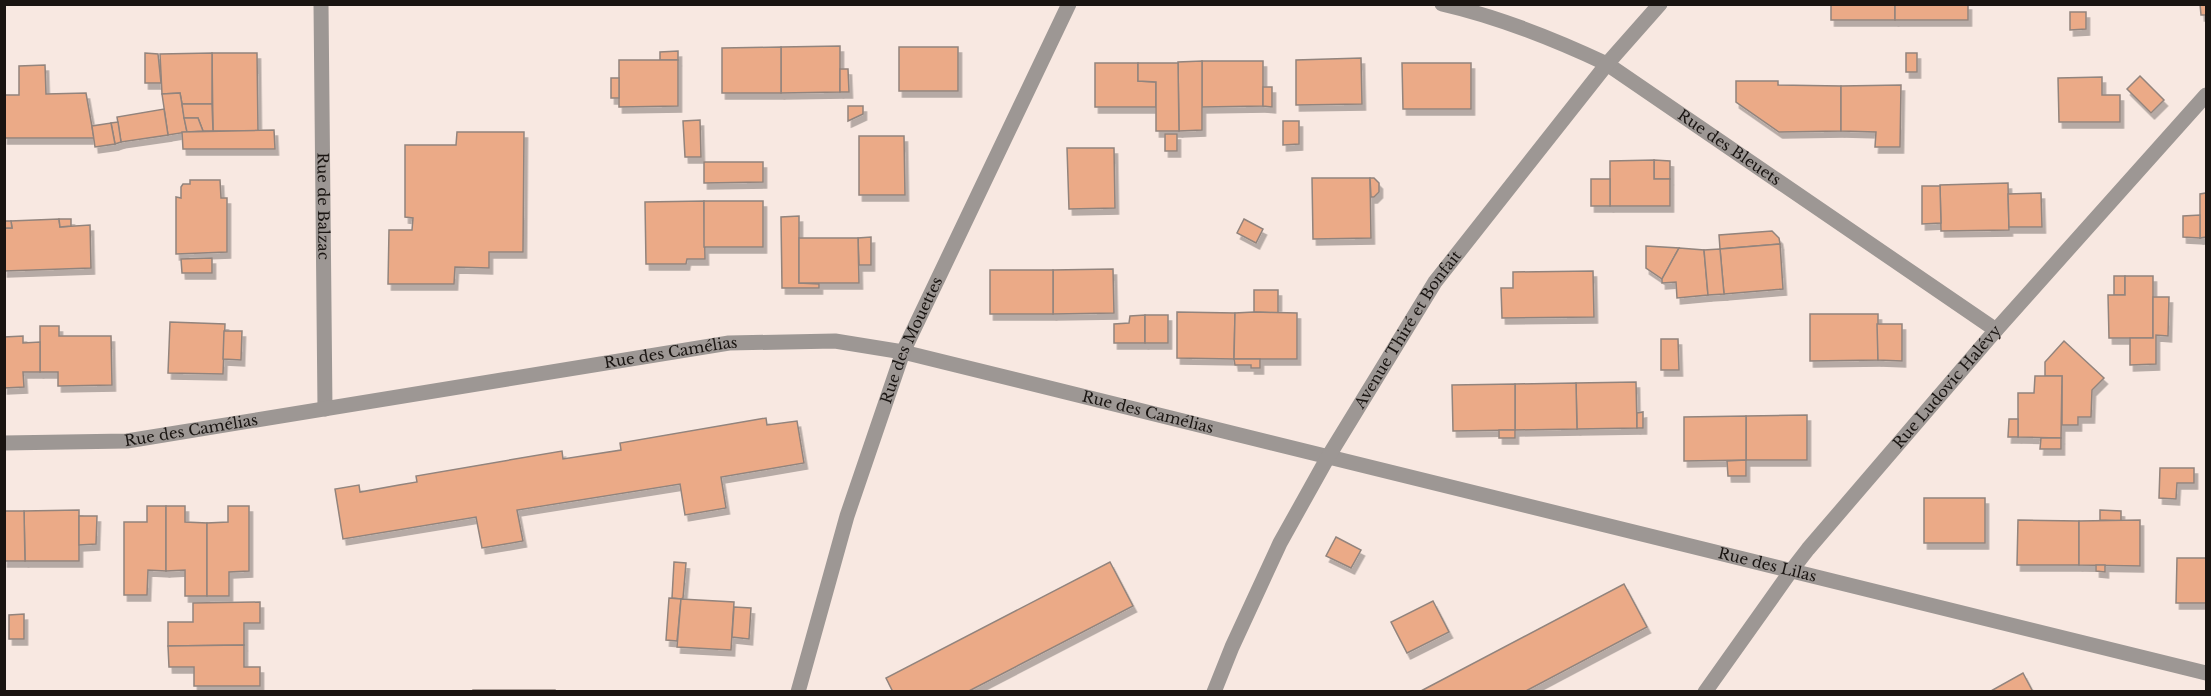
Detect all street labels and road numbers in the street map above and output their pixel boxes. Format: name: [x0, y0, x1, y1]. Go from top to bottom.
street label: Rue des Bleuets: [1674, 105, 1785, 189]
street label: Rue de Balzac: [313, 152, 334, 260]
street label: Avenue Thiré et Bonfait: [1349, 246, 1465, 413]
street label: Rue des Mouettes: [876, 274, 946, 406]
street label: Rue Ludovic Halévy: [1889, 321, 2005, 452]
street label: Rue des Camélias: [603, 333, 738, 372]
street label: Rue des Camélias: [1080, 386, 1216, 437]
street label: Rue des Camélias: [123, 410, 259, 450]
street label: Rue des Lilas: [1716, 543, 1819, 586]

